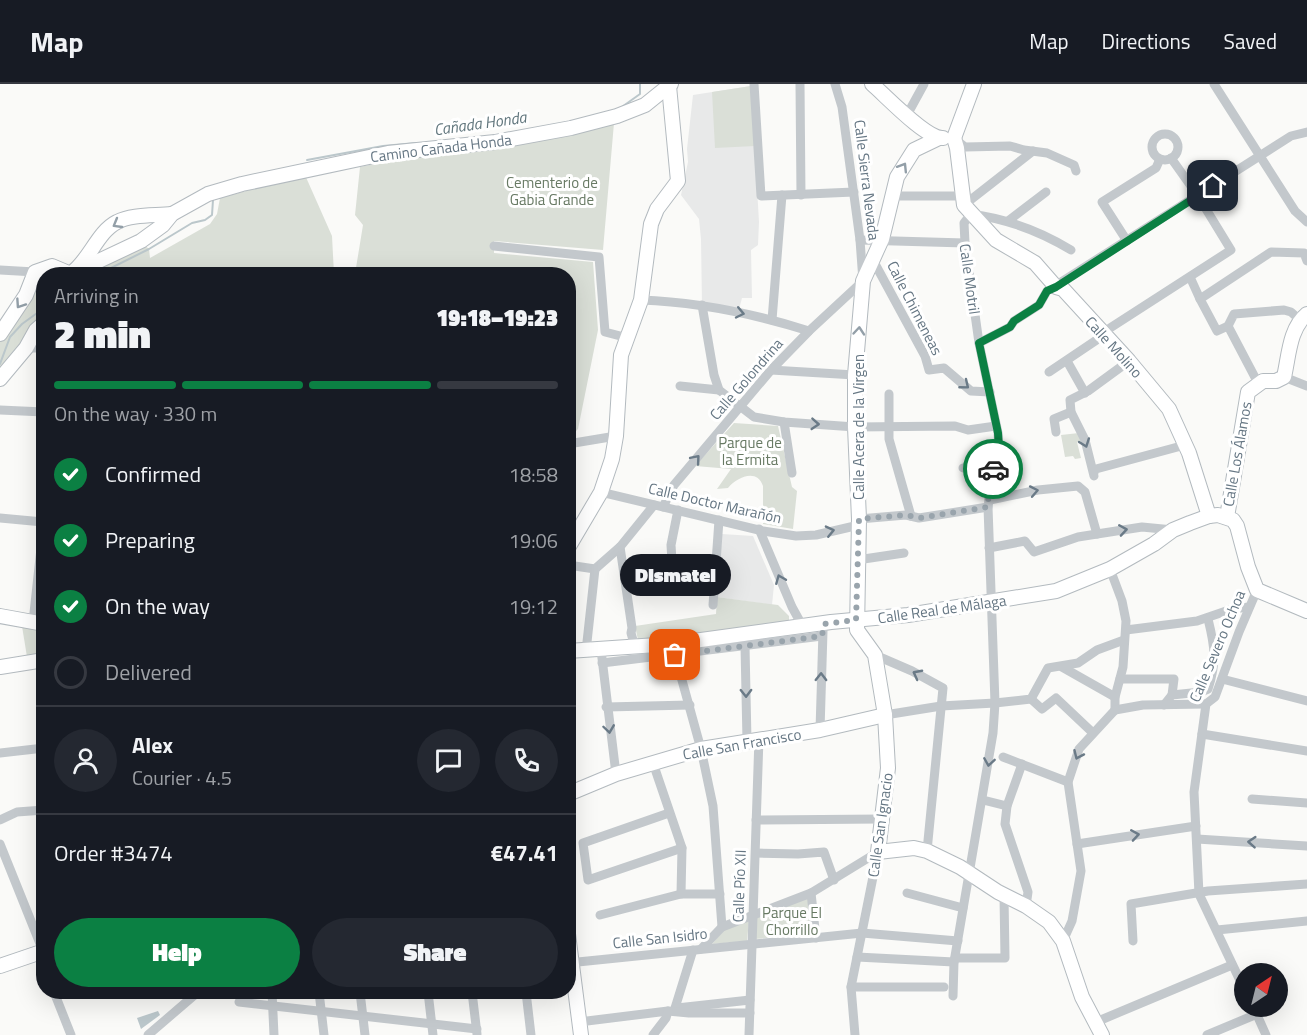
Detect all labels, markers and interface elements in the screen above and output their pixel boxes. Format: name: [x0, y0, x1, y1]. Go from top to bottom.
text: Map: [30, 20, 84, 63]
text: Map: [1029, 25, 1069, 57]
text: Directions: [1102, 25, 1191, 57]
text: Saved: [1224, 25, 1277, 57]
water label: Cañada Honda: [432, 104, 529, 141]
street label: Calle Sierra Nevada: [848, 118, 886, 242]
street label: Camino Cañada Honda: [369, 128, 513, 168]
pin: [1187, 160, 1238, 211]
one-way arrow: [895, 163, 907, 173]
icon: home: [1196, 169, 1229, 202]
park label: Cementerio de Gabia Grande: [506, 171, 598, 211]
one-way arrow: [113, 217, 123, 229]
street label: Calle Motril: [954, 242, 986, 316]
street label: Calle Chimeneas: [881, 257, 949, 359]
text: Arriving in: [54, 280, 139, 311]
one-way arrow: [16, 297, 27, 308]
text: 19:18–19:23: [436, 301, 558, 335]
text: 2 min: [54, 304, 151, 363]
one-way arrow: [735, 306, 745, 319]
street label: Calle Molino: [1080, 311, 1148, 383]
one-way arrow: [852, 326, 865, 335]
street label: Calle Golondrina: [704, 333, 788, 425]
street label: Calle Acera de la Virgen: [847, 354, 870, 500]
one-way arrow: [958, 377, 969, 388]
text: On the way · 330 m: [54, 398, 217, 429]
street label: Calle Los Álamos: [1216, 400, 1258, 508]
one-way arrow: [810, 417, 819, 430]
park label: Parque de la Ermita: [718, 431, 782, 471]
one-way arrow: [1077, 437, 1090, 448]
courier: [963, 439, 1023, 499]
icon: car: [977, 453, 1010, 486]
one-way arrow: [689, 455, 700, 466]
text: Confirmed: [105, 457, 201, 491]
icon: check: [54, 458, 87, 491]
text: 18:58: [509, 459, 558, 490]
street label: Calle Doctor Marañón: [646, 476, 784, 530]
one-way arrow: [1028, 485, 1038, 498]
text: Preparing: [105, 523, 195, 557]
icon: check: [54, 524, 87, 557]
one-way arrow: [1117, 524, 1127, 537]
text: 19:06: [509, 525, 558, 556]
one-way arrow: [825, 526, 835, 539]
callout: Dismatel: [620, 553, 730, 595]
text: Dismatel: [635, 559, 716, 590]
one-way arrow: [775, 574, 787, 585]
street label: Calle Severo Ochoa: [1183, 586, 1251, 706]
text: On the way: [105, 589, 210, 623]
street label: Calle Real de Málaga: [876, 589, 1008, 629]
icon: check: [54, 590, 87, 623]
text: 19:12: [509, 591, 558, 622]
pin: [649, 629, 700, 680]
icon: bag: [658, 638, 691, 671]
text: Delivered: [105, 655, 192, 689]
one-way arrow: [913, 670, 923, 681]
one-way arrow: [815, 672, 827, 681]
one-way arrow: [740, 689, 752, 698]
street label: Calle San Francisco: [681, 722, 803, 766]
one-way arrow: [603, 724, 615, 733]
text: Alex: [132, 728, 173, 762]
button: person: [54, 729, 117, 792]
button: chat: [417, 729, 480, 792]
button: phone: [495, 729, 558, 792]
one-way arrow: [1073, 748, 1085, 759]
one-way arrow: [983, 757, 995, 766]
text: Courier · 4.5: [132, 762, 232, 793]
street label: Calle San Ignacio: [861, 771, 899, 879]
one-way arrow: [1130, 829, 1140, 842]
text: Order #3474: [54, 836, 173, 870]
text: €47.41: [491, 836, 558, 870]
one-way arrow: [1248, 836, 1257, 849]
street label: Calle Pío XII: [726, 849, 752, 923]
park label: Parque El Chorrillo: [762, 901, 822, 941]
button: Help: [54, 918, 300, 987]
button: Share: [312, 918, 558, 987]
street label: Calle San Isidro: [611, 922, 709, 954]
north arrow: [1234, 963, 1288, 1017]
map controls: [1234, 963, 1288, 1017]

